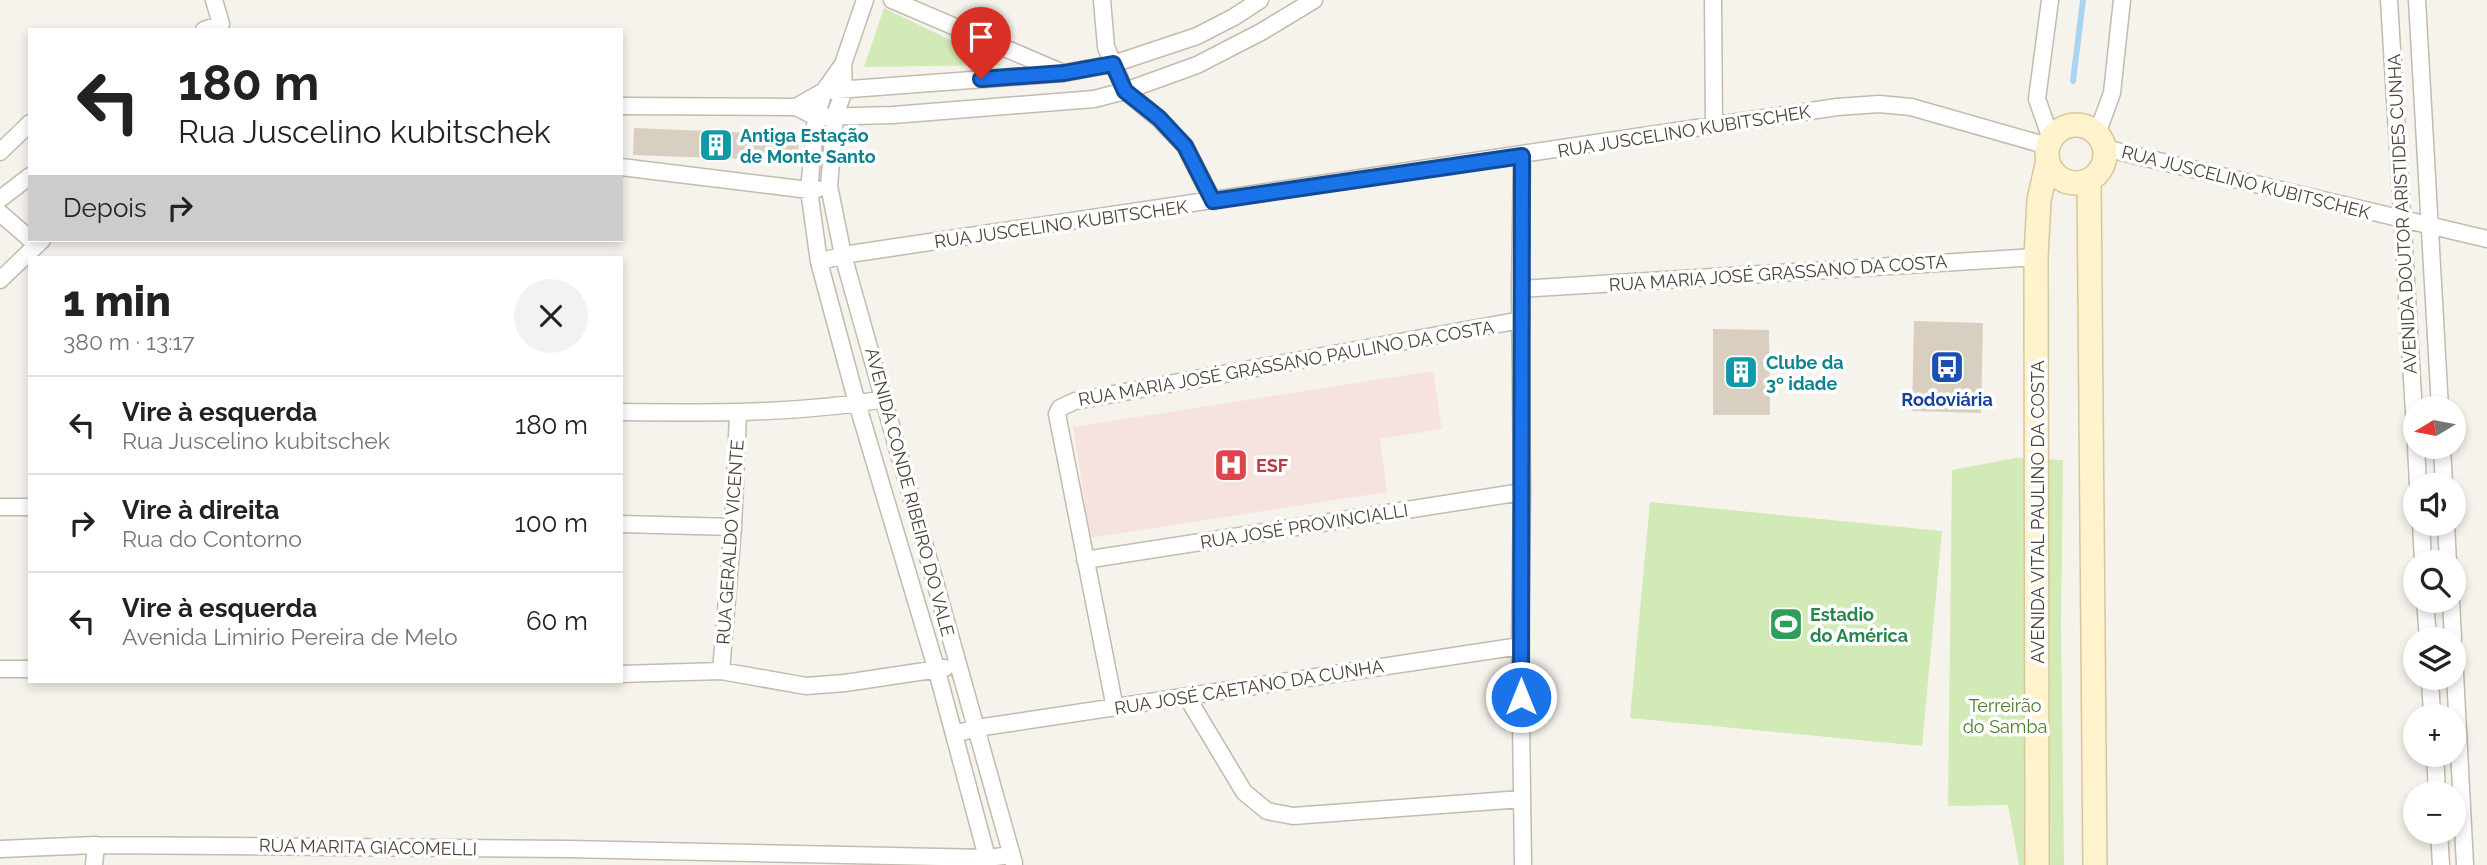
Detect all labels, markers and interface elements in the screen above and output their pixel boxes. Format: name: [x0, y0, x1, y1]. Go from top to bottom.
pin: [951, 7, 1011, 79]
icon: arrive: [962, 18, 1000, 56]
street label: AVENIDA DOUTOR ARISTIDES CUNHA: [2383, 53, 2421, 375]
text: 180 m: [178, 54, 319, 111]
icon: left: [63, 56, 154, 147]
street label: RUA JUSCELINO KUBITSCHEK: [1556, 101, 1812, 161]
text: Rua Juscelino kubitschek: [178, 113, 551, 150]
place label: Antiga Estação de Monte Santo: [740, 125, 876, 167]
building icon: Antiga Estação de Monte Santo: [697, 126, 735, 164]
street label: RUA JUSCELINO KUBITSCHEK: [2119, 141, 2373, 223]
icon: right: [161, 189, 199, 227]
text: Depois: [63, 193, 147, 223]
street label: RUA JUSCELINO KUBITSCHEK: [933, 196, 1189, 252]
street label: RUA MARIA JOSÉ GRASSANO DA COSTA: [1608, 250, 1948, 295]
text: 1 min: [63, 277, 171, 326]
button: close: [514, 279, 588, 353]
street label: RUA MARIA JOSÉ GRASSANO PAULINO DA COSTA: [1076, 315, 1495, 410]
text: 380 m · 13:17: [63, 328, 195, 355]
street label: AVENIDA CONDE RIBEIRO DO VALE: [861, 345, 959, 639]
bus stop icon: Rodoviária: [1928, 348, 1966, 386]
place label: Clube da 3º idade: [1766, 352, 1844, 394]
building icon: Clube da 3º idade: [1722, 353, 1760, 391]
street label: AVENIDA VITAL PAULINO DA COSTA: [2027, 360, 2048, 664]
place label: Rodoviária: [1901, 389, 1993, 410]
north arrow: [2403, 396, 2466, 458]
map controls: [2403, 396, 2466, 844]
text: Vire à esquerda: [122, 397, 317, 427]
icon: left: [63, 406, 101, 444]
text: 180 m: [515, 410, 588, 440]
text: Rua Juscelino kubitschek: [122, 427, 390, 454]
street label: RUA GERALDO VICENTE: [712, 439, 748, 645]
hospital icon: ESF: [1212, 446, 1250, 484]
place label: ESF: [1256, 455, 1288, 476]
button: sound: [2403, 473, 2466, 536]
text: Vire à direita: [122, 495, 279, 525]
street label: RUA JOSÉ PROVINCIALLI: [1198, 498, 1409, 553]
icon: right: [63, 504, 101, 542]
text: 100 m: [515, 508, 588, 538]
text: Rua do Contorno: [122, 525, 302, 552]
button: search: [2403, 550, 2466, 613]
text: Vire à esquerda: [122, 593, 317, 623]
icon: left: [63, 602, 101, 640]
place label: Estadio do América: [1810, 604, 1908, 646]
sports icon: Estadio do América: [1767, 605, 1805, 643]
text: 60 m: [526, 606, 588, 636]
text: Avenida Limirio Pereira de Melo: [122, 623, 458, 650]
button: layers: [2403, 627, 2466, 690]
street label: RUA JOSÉ CAETANO DA CUNHA: [1113, 654, 1385, 719]
position arrow: [1484, 660, 1558, 734]
park label: Terreirão do Samba: [1963, 695, 2047, 737]
button: +: [2403, 704, 2466, 767]
button: −: [2403, 781, 2466, 844]
street label: RUA MARITA GIACOMELLI: [259, 835, 477, 859]

